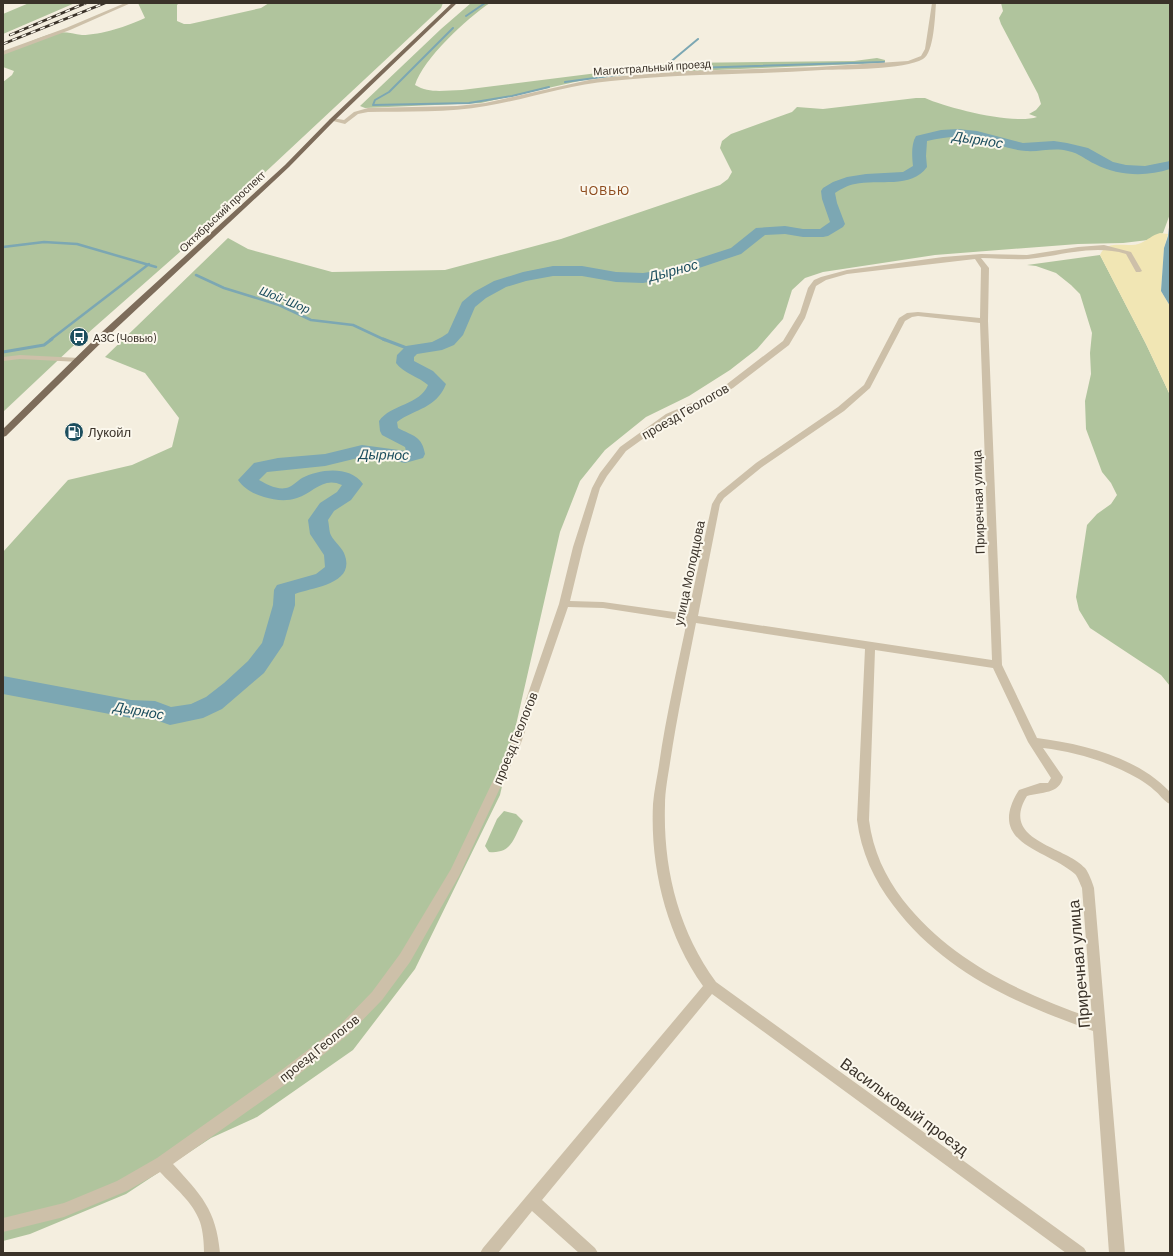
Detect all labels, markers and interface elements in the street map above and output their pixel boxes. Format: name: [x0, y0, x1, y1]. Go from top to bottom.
street label: Магистральный проезд: [593, 56, 712, 78]
water label: Дырнос: [950, 126, 1004, 151]
street label: Октябрьский проспект: [176, 168, 268, 254]
district label: ЧОВЬЮ: [580, 183, 630, 197]
water label: Дырнос: [645, 255, 700, 285]
water label: Шой-Шор: [257, 283, 313, 317]
bus stop icon: АЗС (Човью): [68, 326, 90, 348]
place label: АЗС (Човью): [93, 331, 156, 344]
street label: проезд Геологов: [638, 379, 732, 442]
fuel station icon: Лукойл: [63, 421, 85, 443]
place label: Лукойл: [88, 424, 131, 440]
water label: Дырнос: [357, 445, 409, 463]
street label: Приречная улица: [968, 449, 988, 554]
street label: улица Молодцова: [670, 518, 708, 627]
street label: проезд Геологов: [489, 689, 541, 787]
water label: Дырнос: [111, 697, 165, 723]
street label: Приречная улица: [1063, 899, 1093, 1029]
street label: проезд Геологов: [276, 1011, 362, 1085]
street label: Васильковый проезд: [837, 1053, 973, 1159]

